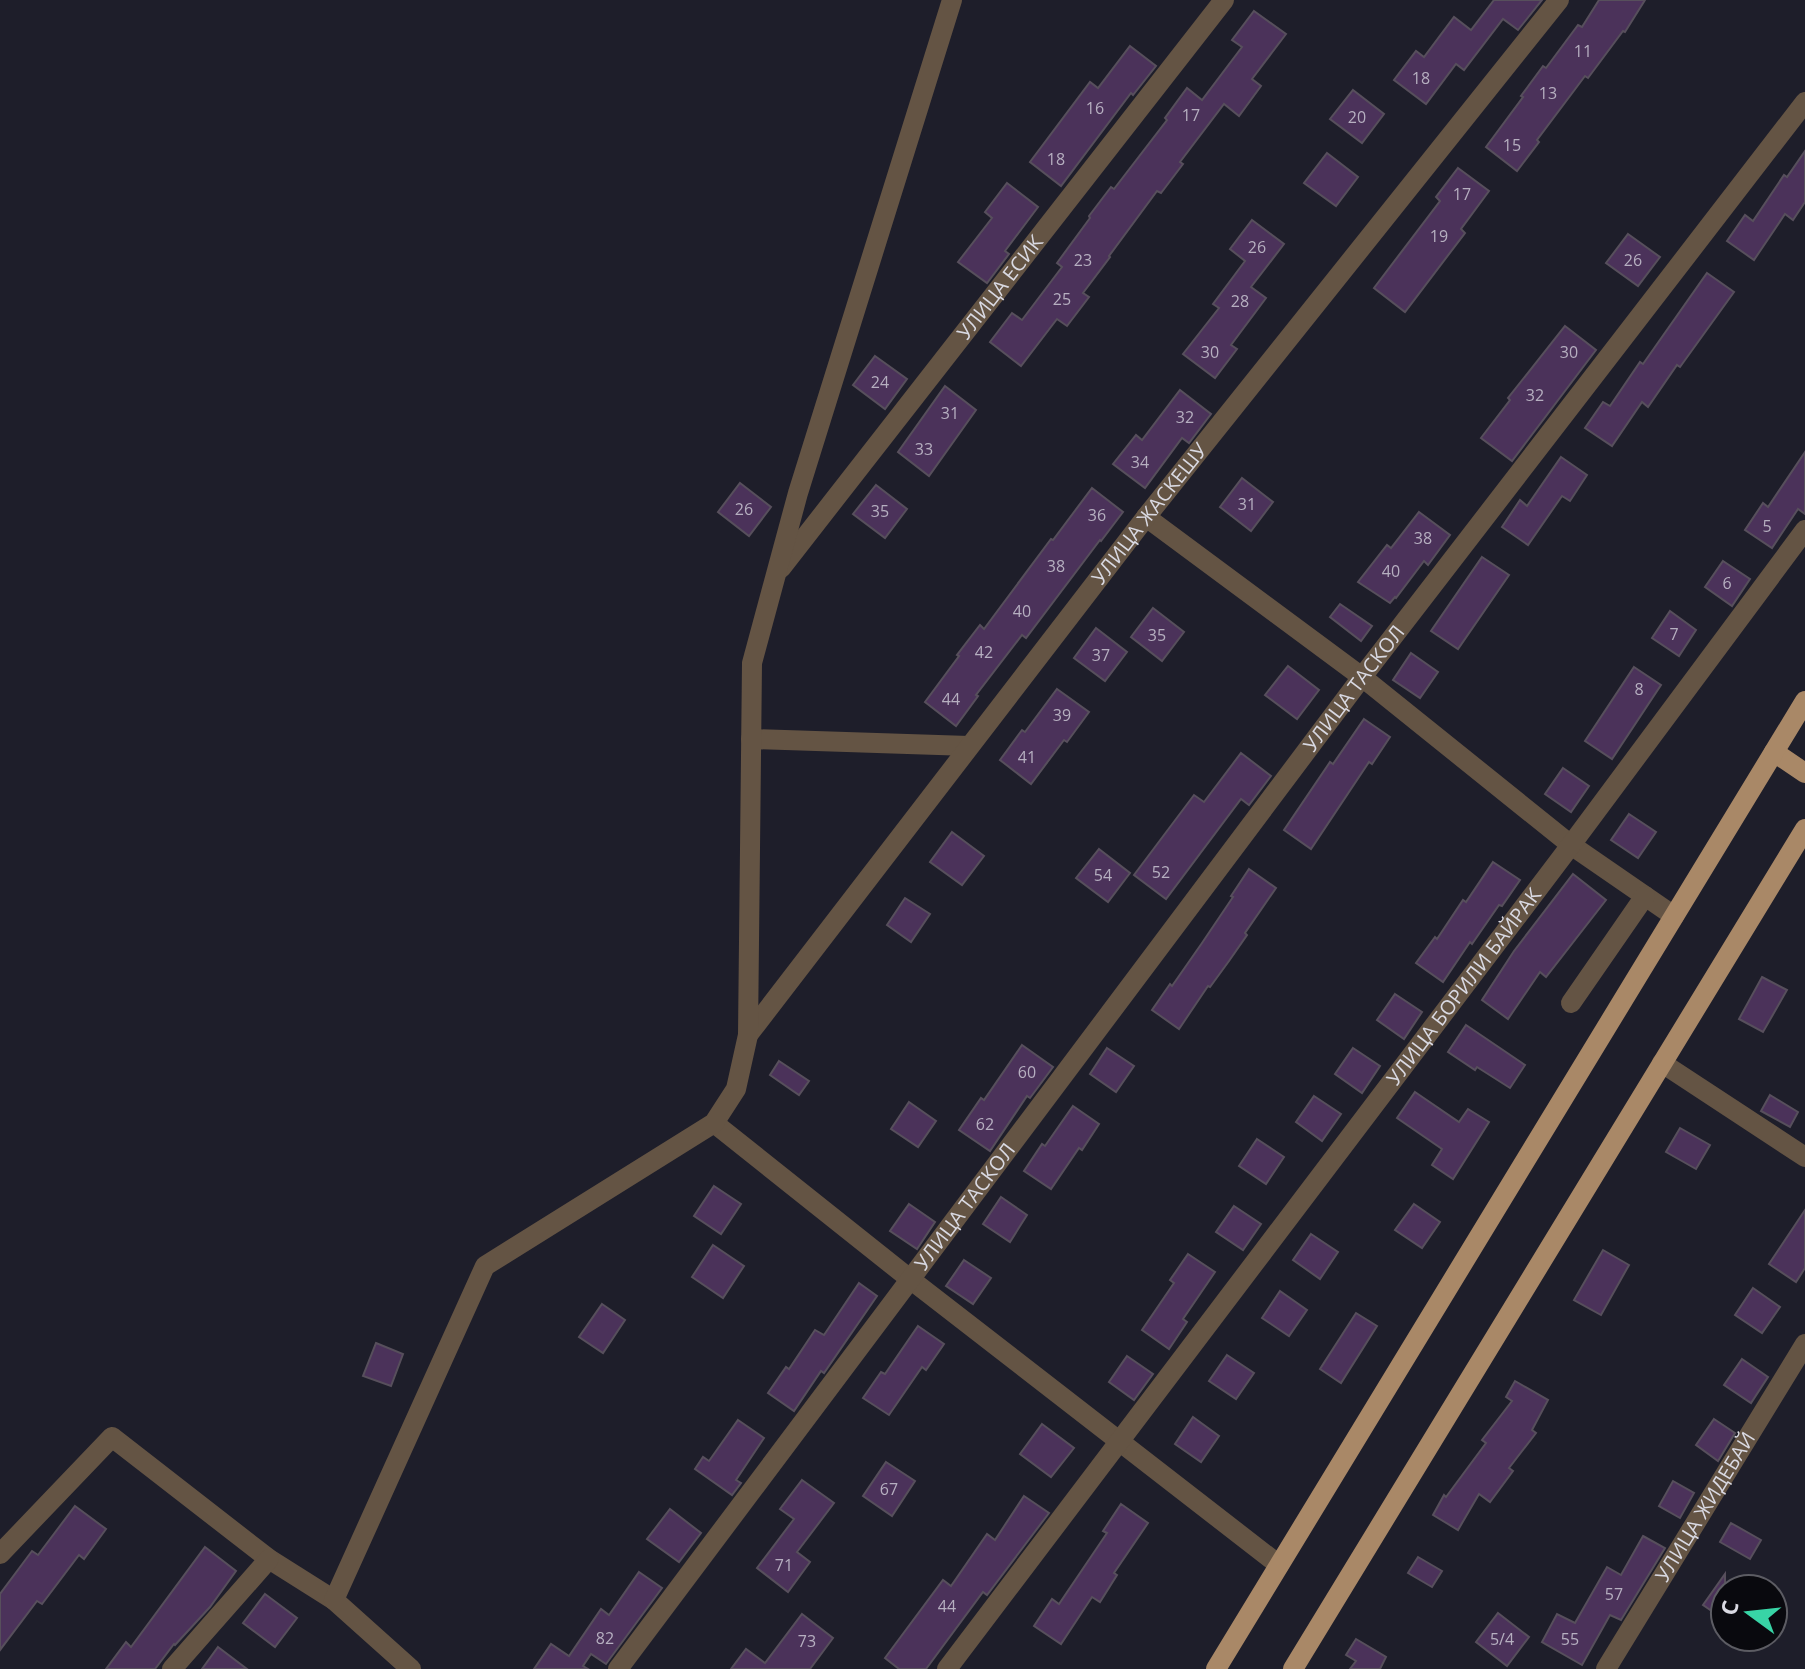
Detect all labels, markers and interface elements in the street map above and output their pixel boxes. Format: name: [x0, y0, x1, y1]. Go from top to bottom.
house number: 11: [1574, 40, 1592, 62]
house number: 18: [1412, 67, 1430, 89]
house number: 13: [1539, 82, 1557, 104]
house number: 16: [1086, 97, 1104, 119]
house number: 17: [1182, 104, 1200, 126]
house number: 20: [1348, 106, 1366, 128]
house number: 15: [1503, 134, 1521, 156]
house number: 18: [1047, 148, 1065, 170]
house number: 17: [1453, 183, 1471, 205]
house number: 19: [1430, 225, 1448, 247]
street label: УЛИЦА ЕСИК: [950, 229, 1049, 345]
house number: 26: [1248, 236, 1266, 258]
house number: 23: [1074, 249, 1092, 271]
house number: 26: [1624, 249, 1642, 271]
house number: 25: [1053, 288, 1071, 310]
house number: 28: [1231, 290, 1249, 312]
house number: 30: [1201, 341, 1219, 363]
house number: 30: [1560, 341, 1578, 363]
house number: 24: [871, 371, 889, 393]
house number: 32: [1526, 384, 1544, 406]
house number: 31: [941, 402, 959, 424]
house number: 32: [1176, 406, 1194, 428]
street label: УЛИЦА ЖАСКЕШУ: [1085, 437, 1213, 590]
house number: 33: [915, 438, 933, 460]
house number: 34: [1131, 451, 1149, 473]
house number: 31: [1238, 493, 1256, 515]
house number: 26: [735, 498, 753, 520]
house number: 35: [871, 500, 889, 522]
house number: 36: [1088, 504, 1106, 526]
house number: 5: [1762, 515, 1772, 537]
house number: 38: [1414, 527, 1432, 549]
house number: 38: [1047, 555, 1065, 577]
house number: 40: [1382, 560, 1400, 582]
house number: 6: [1722, 572, 1732, 594]
house number: 40: [1013, 600, 1031, 622]
street label: УЛИЦА ТАСКОЛ: [1297, 619, 1410, 757]
house number: 7: [1669, 623, 1679, 645]
house number: 35: [1148, 624, 1166, 646]
house number: 42: [975, 641, 993, 663]
house number: 37: [1092, 644, 1110, 666]
house number: 8: [1634, 678, 1644, 700]
house number: 44: [942, 688, 960, 710]
house number: 39: [1053, 704, 1071, 726]
house number: 41: [1018, 746, 1036, 768]
house number: 52: [1152, 861, 1170, 883]
house number: 54: [1094, 864, 1112, 886]
street label: УЛИЦА БОРИЛИ БАЙРАК: [1380, 882, 1547, 1090]
house number: 60: [1018, 1061, 1036, 1083]
house number: 62: [976, 1113, 994, 1135]
street label: УЛИЦА ТАСКОЛ: [908, 1137, 1021, 1275]
street label: УЛИЦА ЖИДЕБАЙ: [1649, 1427, 1761, 1587]
house number: 67: [880, 1478, 898, 1500]
house number: 71: [775, 1554, 793, 1576]
north arrow: [1709, 1573, 1789, 1653]
house number: 57: [1605, 1583, 1623, 1605]
house number: 44: [938, 1595, 956, 1617]
text: С: [1712, 1597, 1745, 1618]
house number: 82: [596, 1627, 614, 1649]
house number: 5/4: [1490, 1628, 1514, 1650]
house number: 55: [1561, 1628, 1579, 1650]
house number: 73: [798, 1630, 816, 1652]

